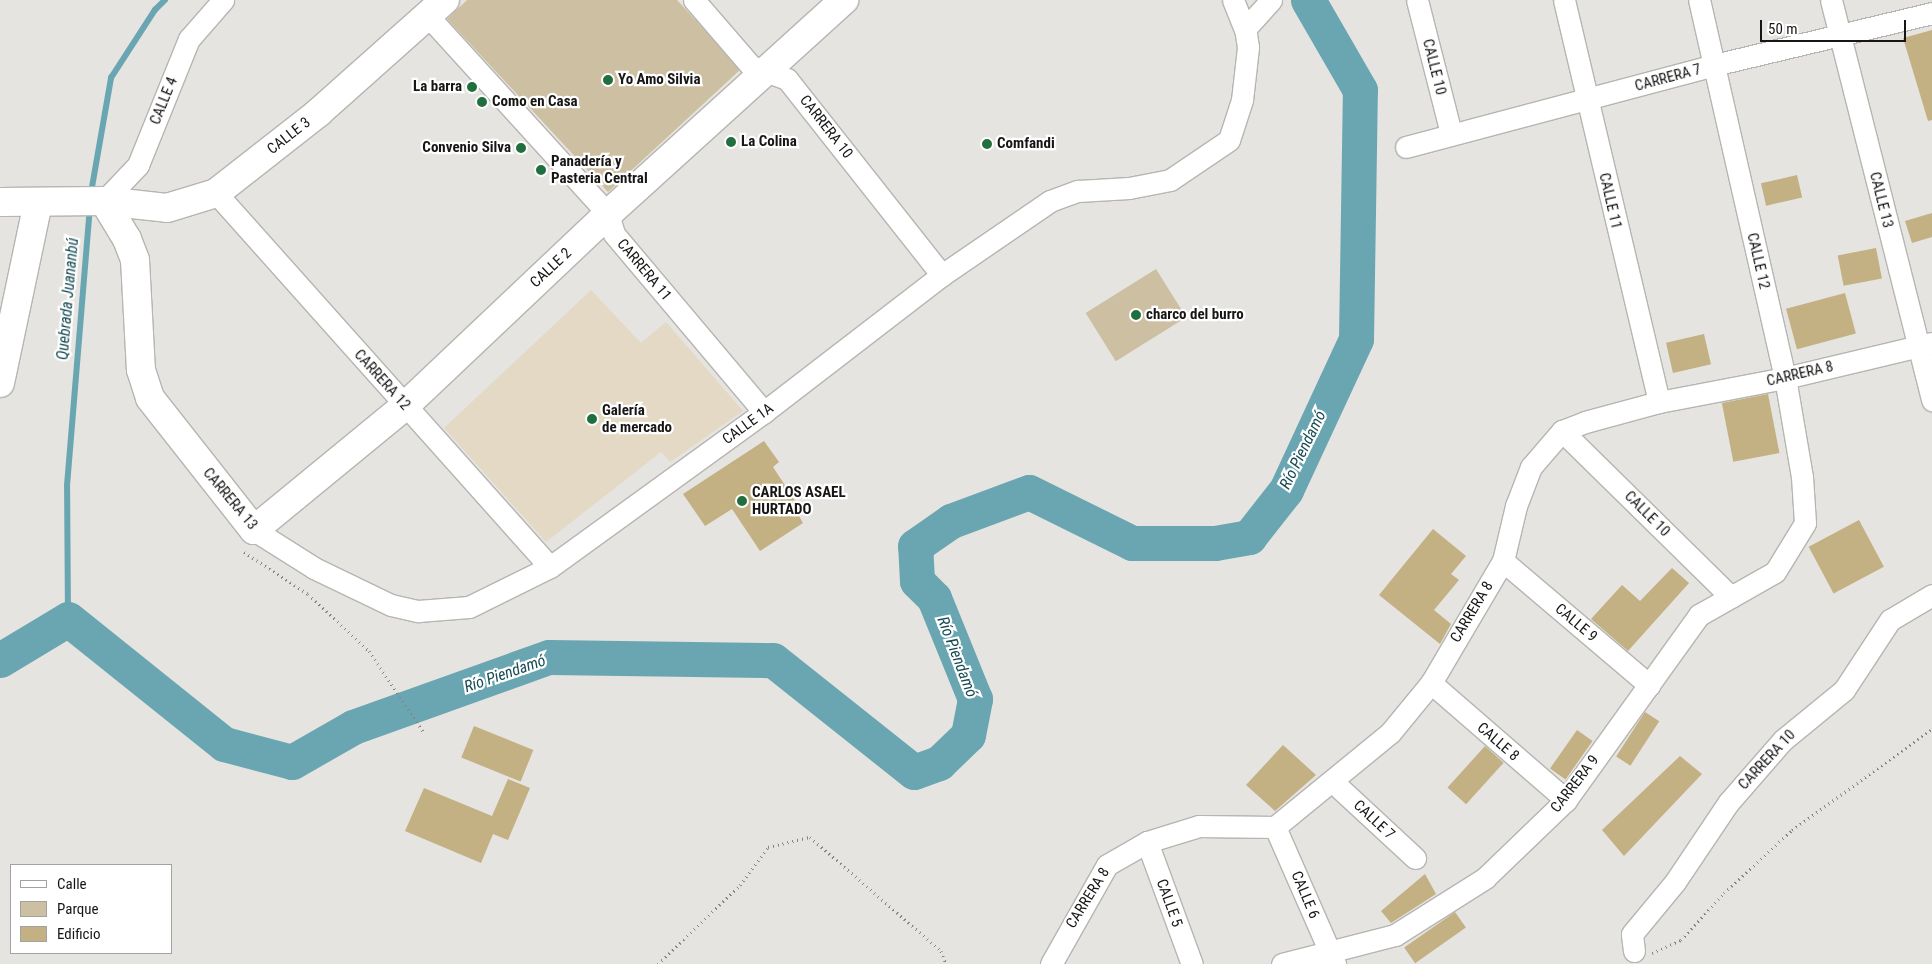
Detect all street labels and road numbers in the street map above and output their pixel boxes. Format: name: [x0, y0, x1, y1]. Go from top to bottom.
street label: CALLE 10: [1418, 37, 1450, 97]
street label: CARRERA 7: [1633, 61, 1703, 95]
street label: CALLE 4: [146, 75, 182, 127]
street label: CARRERA 10: [796, 92, 856, 162]
street label: CALLE 3: [264, 114, 314, 158]
street label: CALLE 13: [1865, 170, 1897, 230]
street label: CALLE 11: [1595, 171, 1625, 231]
street label: CALLE 12: [1743, 231, 1773, 291]
street label: CARRERA 11: [613, 235, 675, 305]
street label: CALLE 2: [527, 244, 575, 292]
street label: CARRERA 12: [350, 346, 414, 414]
street label: CARRERA 8: [1765, 358, 1835, 390]
street label: CALLE 1A: [719, 400, 777, 448]
street label: CARRERA 13: [199, 464, 261, 534]
street label: CALLE 10: [1620, 487, 1674, 541]
street label: CARRERA 8: [1447, 578, 1497, 646]
street label: CALLE 9: [1551, 600, 1601, 646]
street label: CALLE 8: [1473, 719, 1523, 765]
street label: CARRERA 10: [1735, 726, 1799, 794]
street label: CARRERA 9: [1547, 752, 1603, 816]
street label: CALLE 7: [1350, 796, 1398, 844]
street label: CARRERA 8: [1062, 864, 1114, 932]
street label: CALLE 6: [1287, 869, 1323, 921]
street label: CALLE 5: [1152, 877, 1186, 929]

